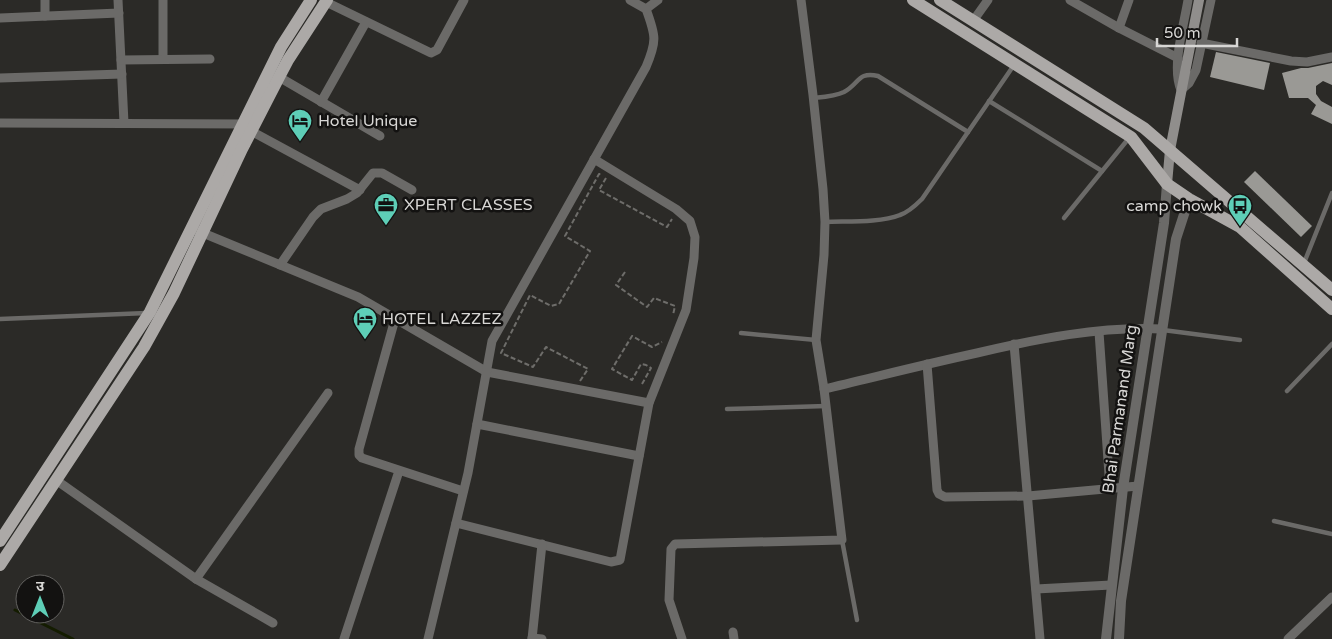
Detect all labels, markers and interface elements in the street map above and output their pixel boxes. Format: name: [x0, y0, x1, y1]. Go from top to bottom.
scale bar: [1157, 15, 1237, 47]
text: 50 m: [1164, 24, 1201, 42]
hotel icon: Hotel Unique: [287, 108, 313, 142]
place label: Hotel Unique: [318, 111, 417, 131]
office icon: XPERT CLASSES: [373, 192, 399, 226]
bus stop icon: camp chowk: [1227, 193, 1253, 227]
place label: XPERT CLASSES: [404, 195, 533, 215]
place label: camp chowk: [1126, 196, 1222, 216]
hotel icon: HOTEL LAZZEZ: [352, 306, 378, 340]
place label: HOTEL LAZZEZ: [382, 309, 502, 329]
street label: Bhai Parmanand Marg: [1098, 323, 1142, 495]
north arrow: [15, 574, 65, 624]
text: उ: [36, 578, 45, 595]

